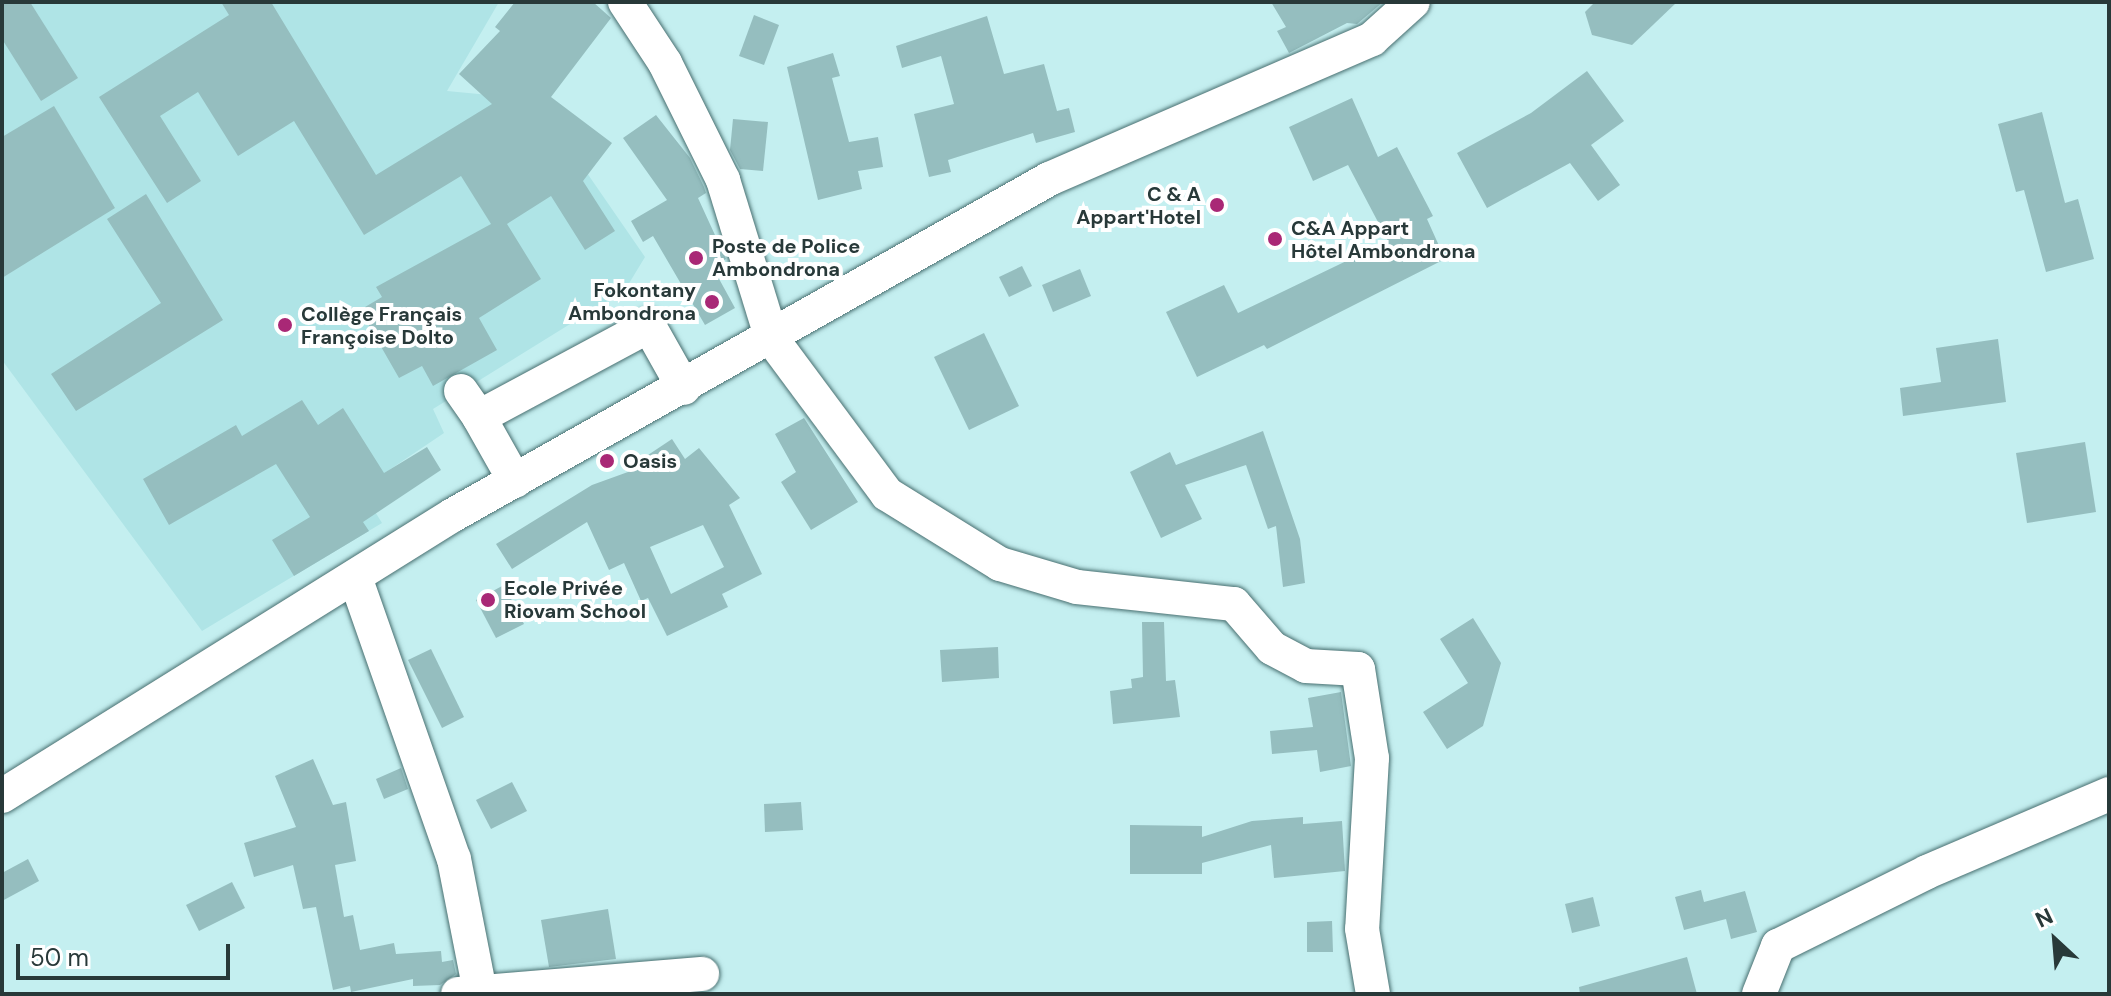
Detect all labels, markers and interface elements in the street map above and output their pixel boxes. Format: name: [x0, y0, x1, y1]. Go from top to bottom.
place label: C & A Appart'Hotel: [1076, 182, 1201, 229]
marker: C & A Appart'Hotel: [1208, 196, 1226, 214]
place label: C&A Appart Hôtel Ambondrona: [1291, 216, 1476, 263]
marker: C&A Appart Hôtel Ambondrona: [1266, 230, 1284, 248]
place label: Poste de Police Ambondrona: [712, 234, 860, 281]
marker: Poste de Police Ambondrona: [687, 249, 705, 267]
place label: Fokontany Ambondrona: [568, 278, 696, 325]
marker: Fokontany Ambondrona: [703, 293, 721, 311]
place label: Collège Français Françoise Dolto: [301, 302, 462, 349]
marker: Collège Français Françoise Dolto: [276, 316, 294, 334]
place label: Oasis: [623, 449, 677, 473]
marker: Oasis: [598, 452, 616, 470]
place label: Ecole Privée Riovam School: [504, 576, 646, 623]
marker: Ecole Privée Riovam School: [479, 591, 497, 609]
north arrow: [2015, 900, 2095, 980]
text: N: [2031, 901, 2058, 935]
scale bar: [20, 928, 234, 978]
text: 50 m: [30, 942, 89, 973]

